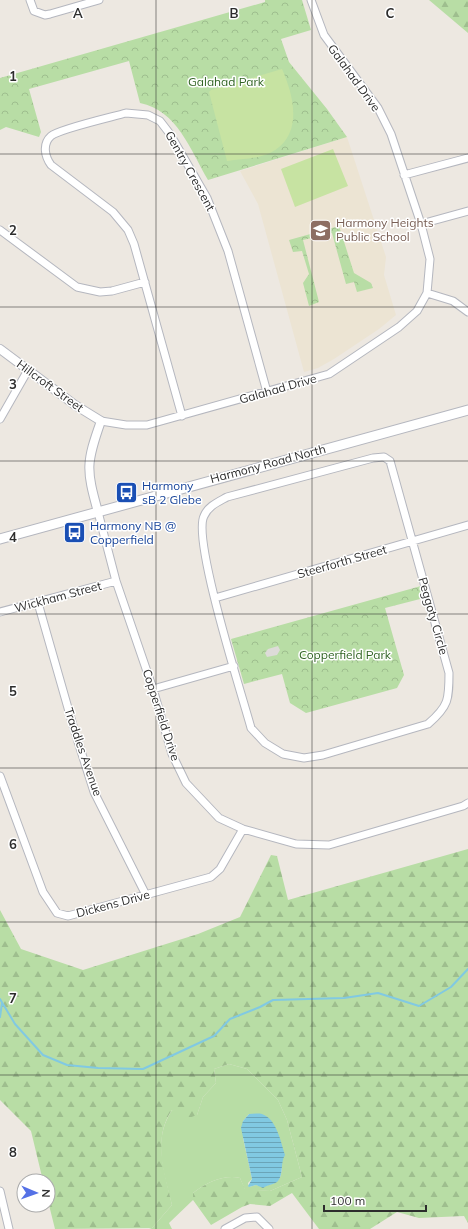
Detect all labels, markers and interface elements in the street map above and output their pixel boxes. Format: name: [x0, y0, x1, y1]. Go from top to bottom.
text: A: [73, 5, 83, 21]
text: B: [230, 5, 239, 21]
text: C: [386, 5, 395, 21]
street label: Galahad Drive: [325, 41, 384, 114]
text: 1: [9, 68, 17, 84]
park label: Galahad Park: [188, 74, 265, 89]
street label: Gentry Crescent: [162, 128, 219, 213]
place label: Harmony Heights Public School: [336, 215, 434, 244]
school or university icon: Harmony Heights Public School: [308, 217, 334, 243]
text: 2: [9, 222, 17, 238]
street label: Hillcroft Street: [14, 356, 87, 415]
street label: Galahad Drive: [238, 370, 318, 407]
text: 3: [9, 376, 17, 392]
street label: Harmony Road North: [209, 441, 327, 486]
place label: Harmony sB 2 Glebe: [142, 478, 201, 507]
bus stop icon: Harmony sB 2 Glebe: [114, 480, 140, 506]
place label: Harmony NB @ Copperfield: [90, 518, 177, 547]
bus stop icon: Harmony NB @ Copperfield: [62, 520, 88, 546]
text: 4: [9, 529, 17, 545]
street label: Steerforth Street: [295, 542, 388, 581]
street label: Peggoty Circle: [415, 575, 452, 656]
street label: Wickham Street: [13, 578, 103, 615]
park label: Copperfield Park: [299, 647, 392, 662]
street label: Copperfield Drive: [140, 667, 183, 763]
text: 5: [9, 683, 17, 699]
street label: Traddles Avenue: [61, 706, 106, 798]
text: 6: [9, 836, 17, 852]
street label: Dickens Drive: [75, 887, 151, 921]
text: 7: [9, 990, 17, 1006]
text: 8: [9, 1144, 17, 1160]
north arrow: [16, 1173, 56, 1213]
scale bar: [324, 1187, 426, 1213]
text: N: [39, 1189, 53, 1198]
text: 100 m: [330, 1193, 365, 1208]

